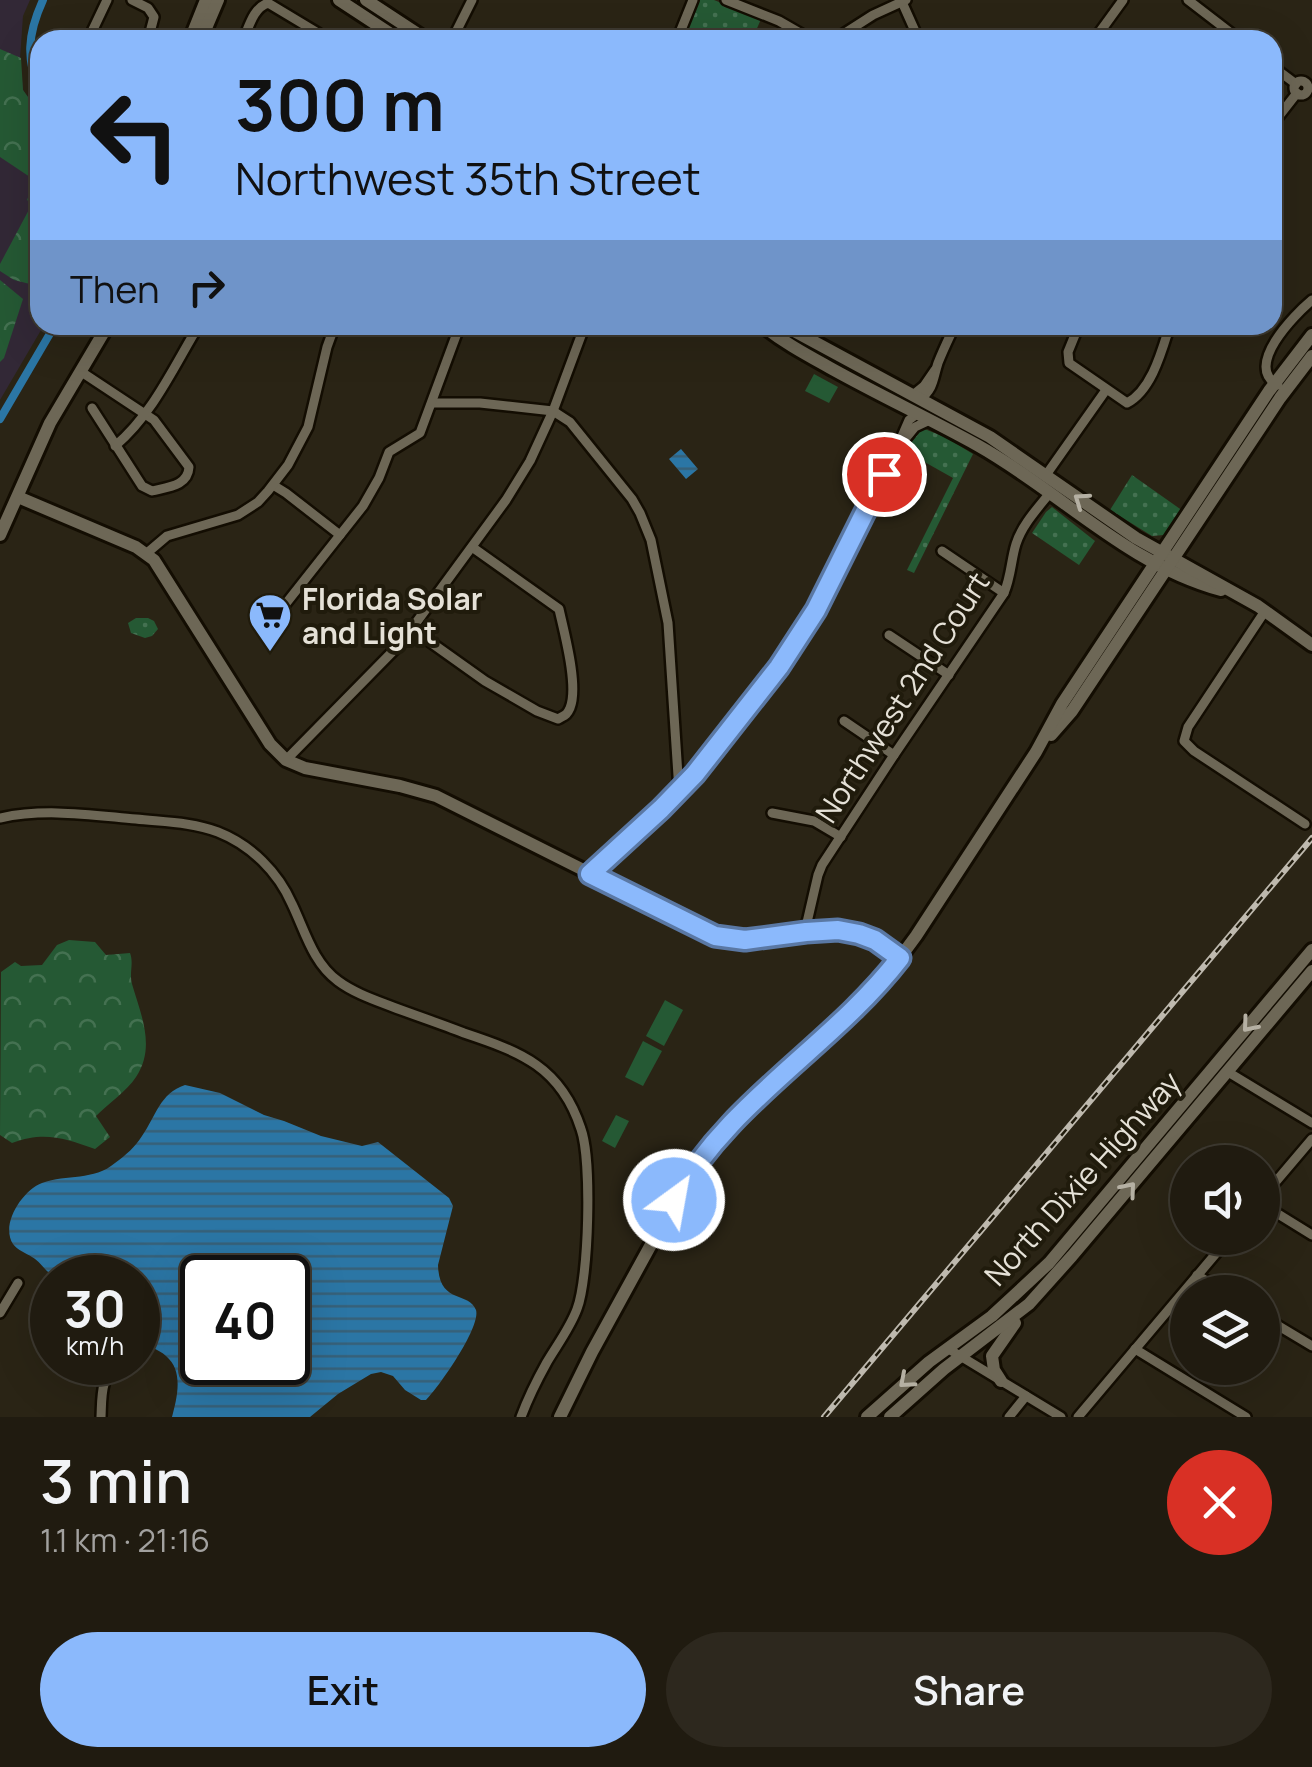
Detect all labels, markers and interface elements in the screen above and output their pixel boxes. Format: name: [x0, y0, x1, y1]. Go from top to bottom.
text: 300 m: [235, 56, 445, 152]
icon: left: [70, 70, 200, 200]
text: Northwest 35th Street: [235, 147, 701, 209]
icon: right: [179, 260, 234, 315]
text: Then: [70, 262, 159, 314]
pin: [842, 432, 927, 517]
icon: arrive: [857, 447, 912, 502]
one-way arrow: [1074, 494, 1092, 512]
street label: Northwest 2nd Court: [806, 564, 998, 830]
place label: Florida Solar and Light: [302, 578, 483, 653]
supermarket icon: Florida Solar and Light: [247, 592, 293, 653]
one-way arrow: [1243, 1014, 1261, 1032]
street label: North Dixie Highway: [975, 1062, 1189, 1294]
map controls: [1170, 1145, 1280, 1385]
button: sound: [1170, 1145, 1280, 1255]
position arrow: [622, 1148, 726, 1252]
one-way arrow: [1117, 1183, 1135, 1201]
speed limit sign: 40: [180, 1255, 310, 1385]
text: 30: [64, 1274, 126, 1342]
button: layers: [1170, 1275, 1280, 1385]
text: km/h: [66, 1328, 124, 1363]
one-way arrow: [899, 1370, 918, 1388]
text: 3 min: [40, 1439, 192, 1521]
button: close: [1167, 1450, 1272, 1555]
text: 1.1 km · 21:16: [40, 1518, 210, 1562]
button: Exit: [40, 1632, 646, 1747]
button: Share: [666, 1632, 1272, 1747]

